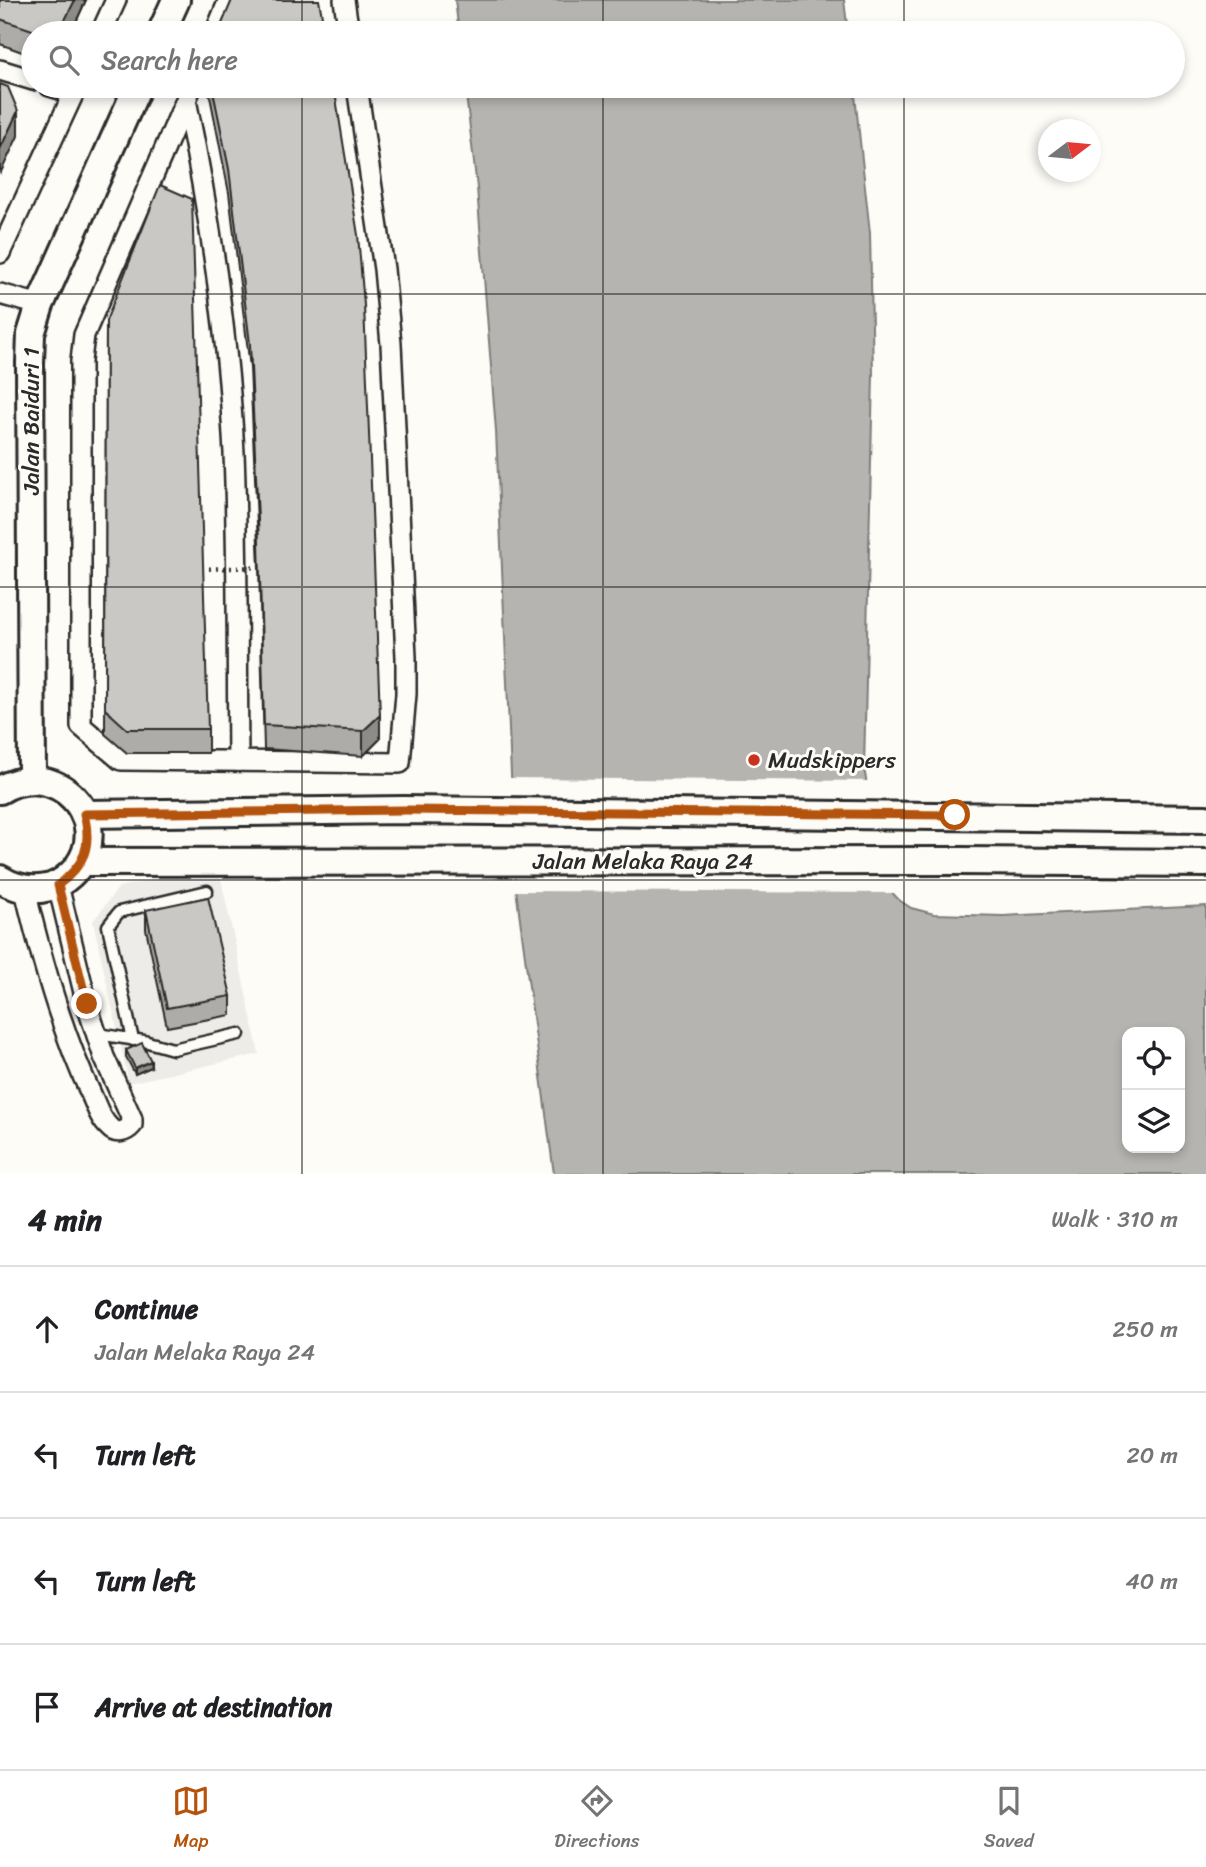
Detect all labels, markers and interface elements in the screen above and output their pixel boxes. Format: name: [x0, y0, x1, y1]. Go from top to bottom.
search box: [21, 21, 1185, 98]
text: Search here: [101, 37, 238, 83]
icon: search: [45, 41, 83, 79]
north arrow: [1038, 119, 1101, 182]
street label: Jalan Baiduri 1: [11, 347, 52, 496]
place label: Mudskippers: [768, 740, 896, 781]
marker: Mudskippers: [746, 752, 762, 768]
route start: [939, 799, 970, 830]
street label: Jalan Melaka Raya 24: [532, 841, 753, 882]
route end: [71, 988, 102, 1019]
map controls: [1122, 1027, 1185, 1153]
button: locate: [1122, 1027, 1185, 1090]
button: layers: [1122, 1090, 1185, 1153]
text: 4 min: [28, 1193, 102, 1247]
text: Walk · 310 m: [1051, 1199, 1178, 1240]
text: Continue: [95, 1286, 198, 1332]
text: 250 m: [1112, 1309, 1178, 1350]
icon: ahead: [28, 1310, 66, 1348]
text: Jalan Melaka Raya 24: [95, 1332, 315, 1373]
text: Turn left: [95, 1432, 195, 1478]
text: 20 m: [1127, 1435, 1178, 1476]
icon: left: [28, 1436, 66, 1474]
text: Turn left: [95, 1558, 195, 1604]
text: 40 m: [1125, 1561, 1178, 1602]
icon: left: [28, 1562, 66, 1600]
text: Arrive at destination: [95, 1684, 332, 1730]
icon: arrive: [28, 1688, 66, 1726]
tab: Map: [172, 1782, 210, 1857]
tab: Directions: [554, 1782, 640, 1857]
tab: Saved: [984, 1782, 1034, 1857]

